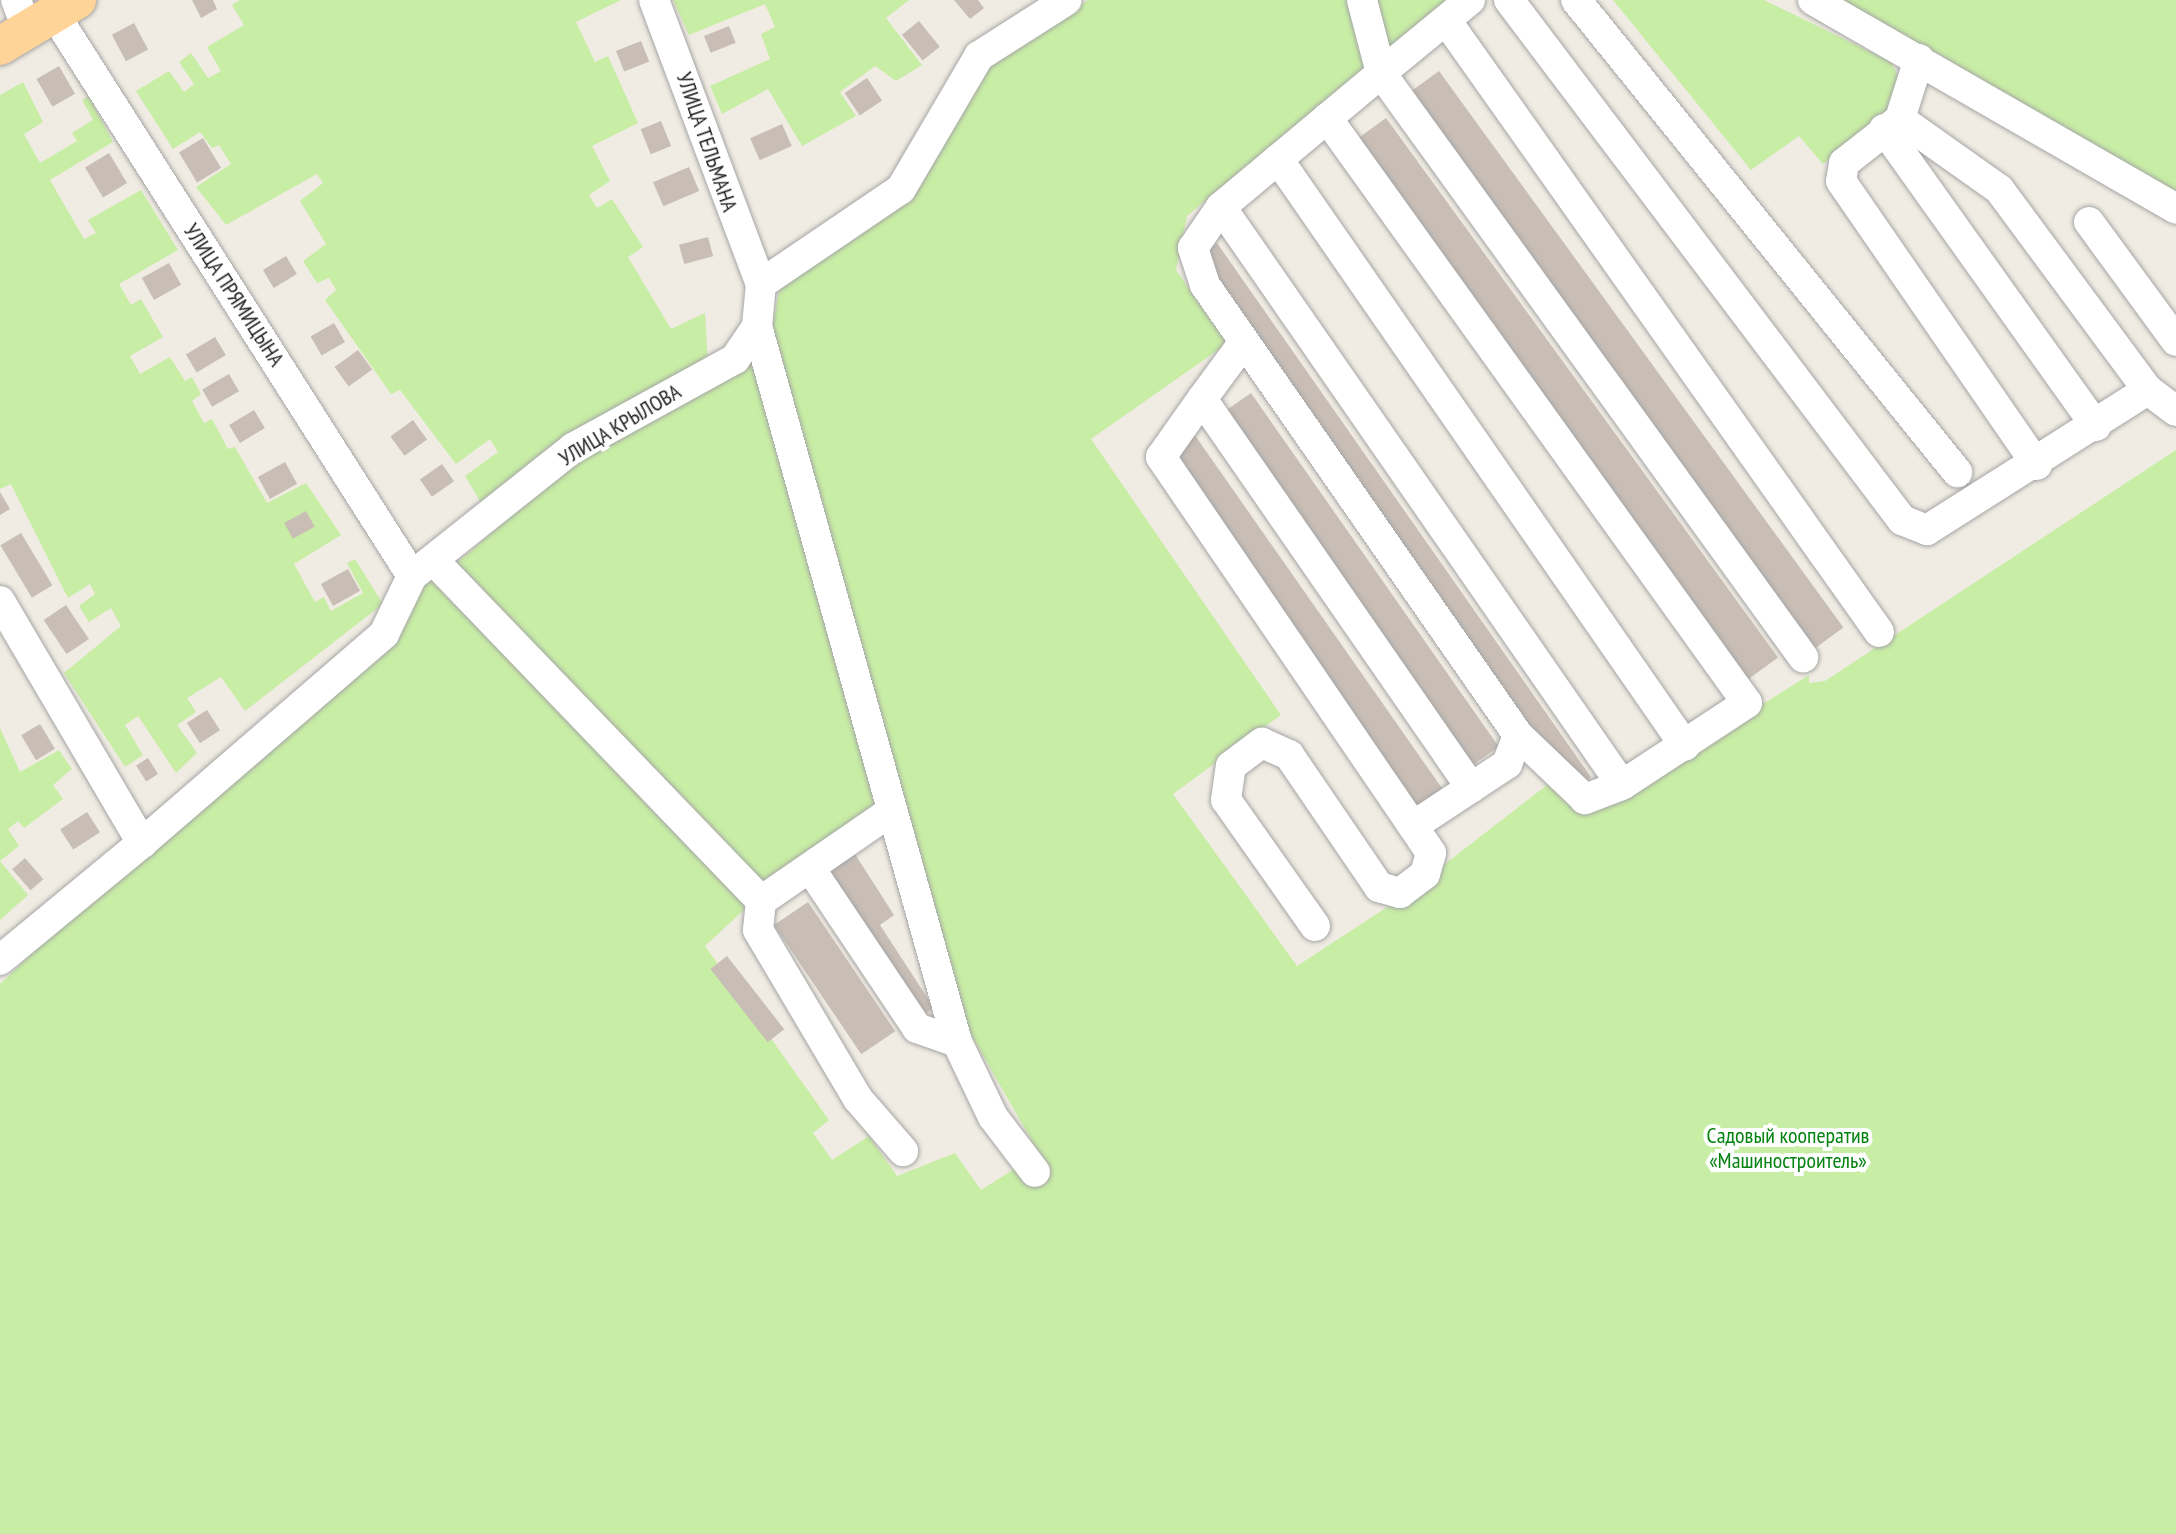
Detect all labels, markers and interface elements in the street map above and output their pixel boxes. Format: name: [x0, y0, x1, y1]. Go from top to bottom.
street label: УЛИЦА ТЕЛЬМАНА: [671, 68, 743, 216]
street label: УЛИЦА ПРЯМИЦЫНА: [178, 218, 290, 372]
street label: УЛИЦА КРЫЛОВА: [554, 378, 686, 472]
park label: Садовый кооператив «Машиностроитель»: [1707, 1122, 1869, 1174]

